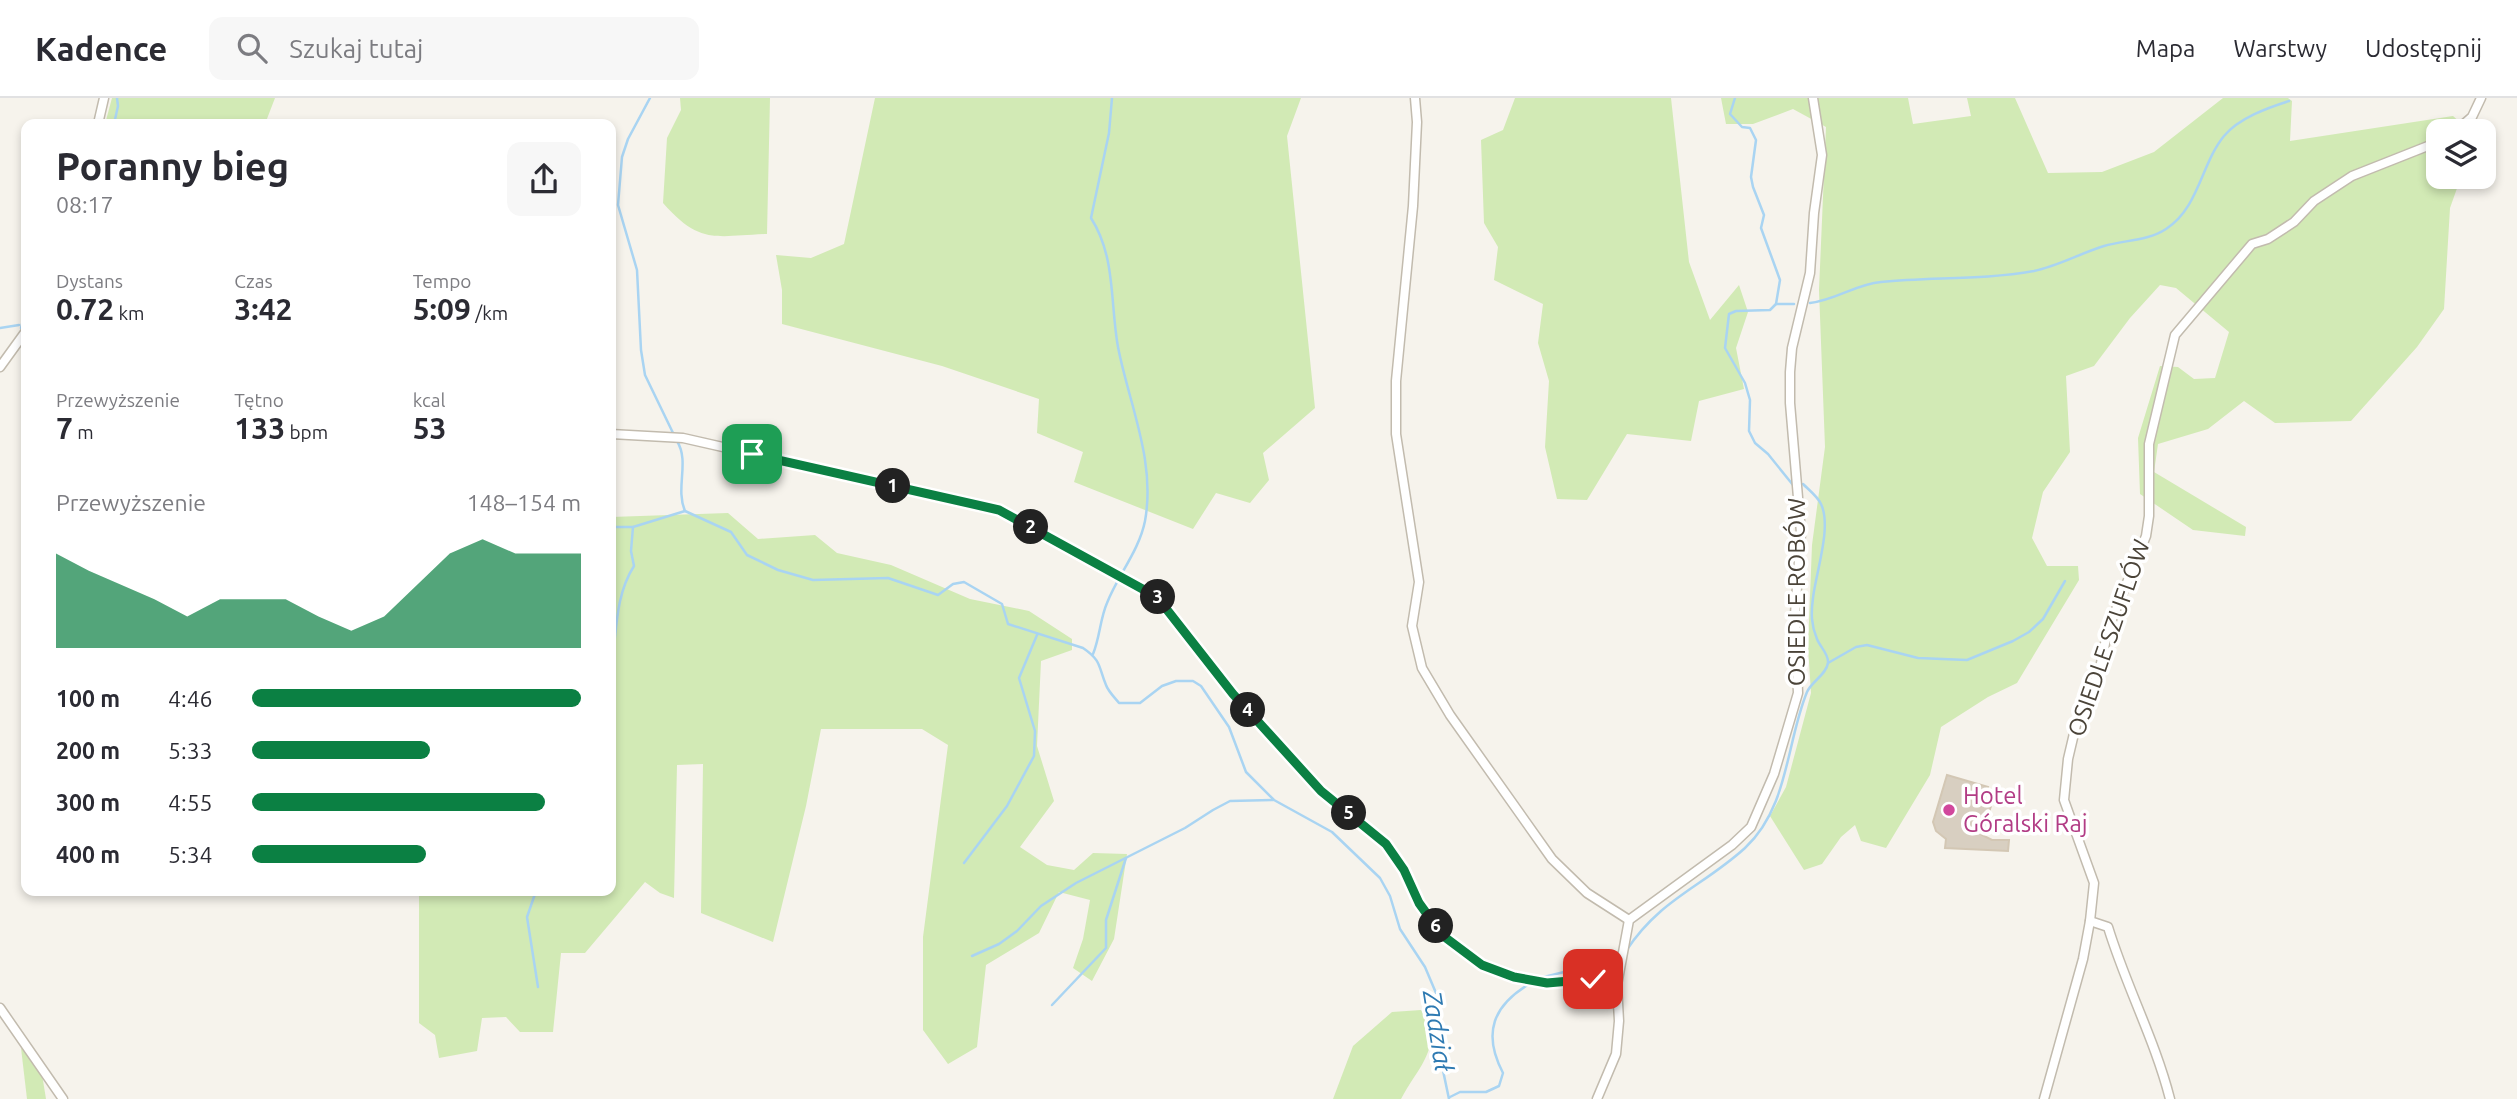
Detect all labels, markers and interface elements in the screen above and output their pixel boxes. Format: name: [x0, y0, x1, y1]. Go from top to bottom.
search box: [209, 17, 699, 80]
icon: search: [233, 29, 271, 67]
text: Kadence: [35, 30, 167, 67]
text: Szukaj tutaj: [289, 34, 423, 63]
text: Mapa: [2136, 35, 2195, 62]
text: Warstwy: [2233, 35, 2327, 62]
text: Udostępnij: [2365, 35, 2482, 62]
map controls: [2426, 119, 2496, 189]
button: layers: [2426, 119, 2496, 189]
button: share: [507, 142, 581, 216]
text: Poranny bieg: [56, 145, 289, 187]
text: 08:17: [56, 192, 114, 217]
text: Dystans: [56, 270, 123, 292]
text: Czas: [234, 270, 273, 292]
text: Tempo: [413, 270, 471, 292]
text: 0.72: [56, 292, 114, 326]
text: 3:42: [234, 292, 292, 326]
text: 5:09: [413, 292, 471, 326]
text: km: [114, 302, 144, 324]
text: /km: [471, 302, 508, 324]
text: Przewyższenie: [56, 389, 180, 411]
text: Tętno: [234, 389, 284, 411]
text: kcal: [413, 389, 445, 411]
text: 7: [56, 411, 73, 445]
text: 133: [234, 411, 285, 445]
text: 53: [413, 411, 447, 445]
text: m: [73, 421, 94, 443]
text: bpm: [285, 421, 328, 443]
pin: [722, 424, 782, 484]
icon: arrive: [733, 435, 771, 473]
pin: 1: [876, 468, 910, 504]
text: 1: [887, 474, 898, 496]
text: Przewyższenie: [56, 490, 206, 515]
text: 148–154 m: [467, 490, 581, 515]
street label: OSIEDLE ROBÓW: [1782, 498, 1810, 686]
pin: 2: [1014, 510, 1048, 544]
text: 2: [1025, 515, 1036, 537]
street label: OSIEDLE SZUFLÓW: [2061, 536, 2155, 740]
pin: 3: [1140, 580, 1176, 614]
text: 3: [1152, 585, 1163, 607]
text: 100 m: [56, 686, 120, 711]
text: 4:46: [168, 686, 213, 711]
pin: 4: [1230, 692, 1266, 728]
text: 4: [1242, 698, 1253, 720]
text: 200 m: [56, 738, 120, 763]
text: 5:33: [168, 738, 213, 763]
place label: Hotel Góralski Raj: [1963, 782, 2088, 837]
text: 300 m: [56, 790, 120, 815]
text: 4:55: [168, 790, 213, 815]
pin: 5: [1332, 796, 1366, 830]
text: 5: [1343, 801, 1354, 823]
marker: Hotel Góralski Raj: [1941, 802, 1957, 818]
text: 400 m: [56, 842, 120, 867]
text: 5:34: [168, 842, 213, 867]
pin: 6: [1418, 908, 1454, 944]
text: 6: [1430, 914, 1441, 936]
pin: [1563, 949, 1623, 1009]
icon: check: [1574, 960, 1612, 998]
water label: Zadział: [1418, 987, 1459, 1074]

